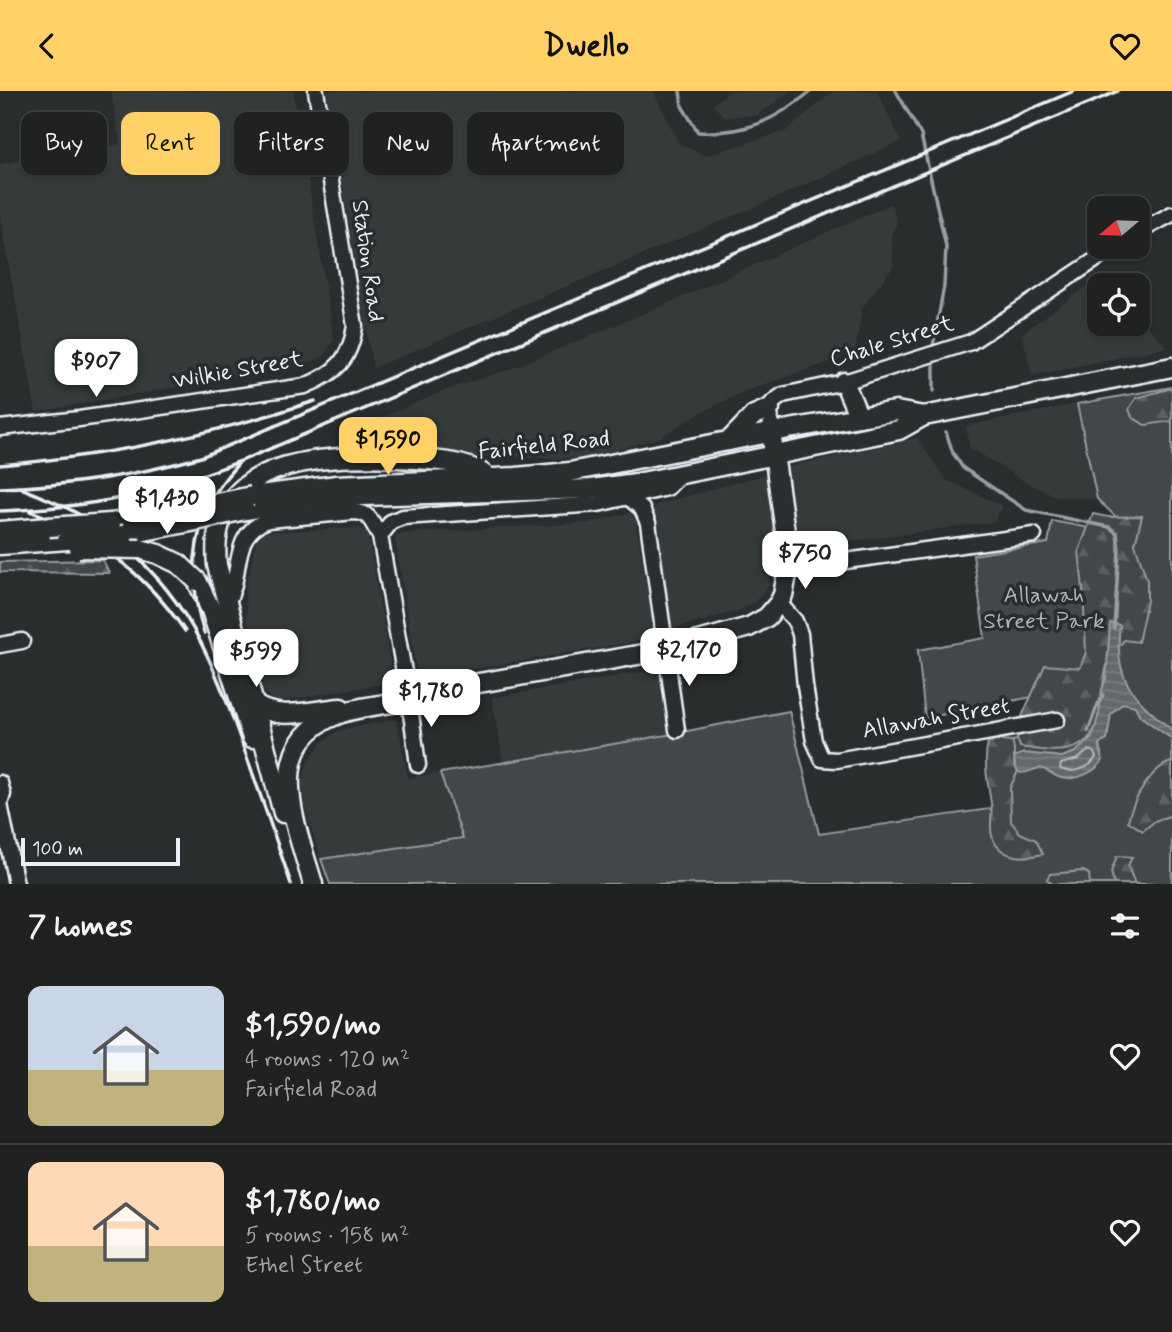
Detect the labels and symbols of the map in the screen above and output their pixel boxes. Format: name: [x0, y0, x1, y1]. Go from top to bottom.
north arrow: [1087, 196, 1150, 259]
street label: Station Road: [344, 198, 390, 324]
street label: Chale Street: [826, 309, 958, 375]
pin: $907: [55, 339, 137, 399]
street label: Wilkie Street: [171, 345, 306, 397]
pin: $1,590: [331, 417, 445, 477]
street label: Fairfield Road: [477, 424, 611, 468]
pin: $1,430: [110, 477, 224, 536]
pin: $750: [764, 531, 846, 591]
park label: Allawah Street Park: [983, 581, 1105, 637]
pin: $599: [215, 629, 297, 689]
pin: $2,170: [632, 629, 746, 688]
pin: $1,780: [374, 669, 488, 729]
street label: Allawah Street: [860, 691, 1012, 747]
scale bar: [21, 835, 180, 867]

